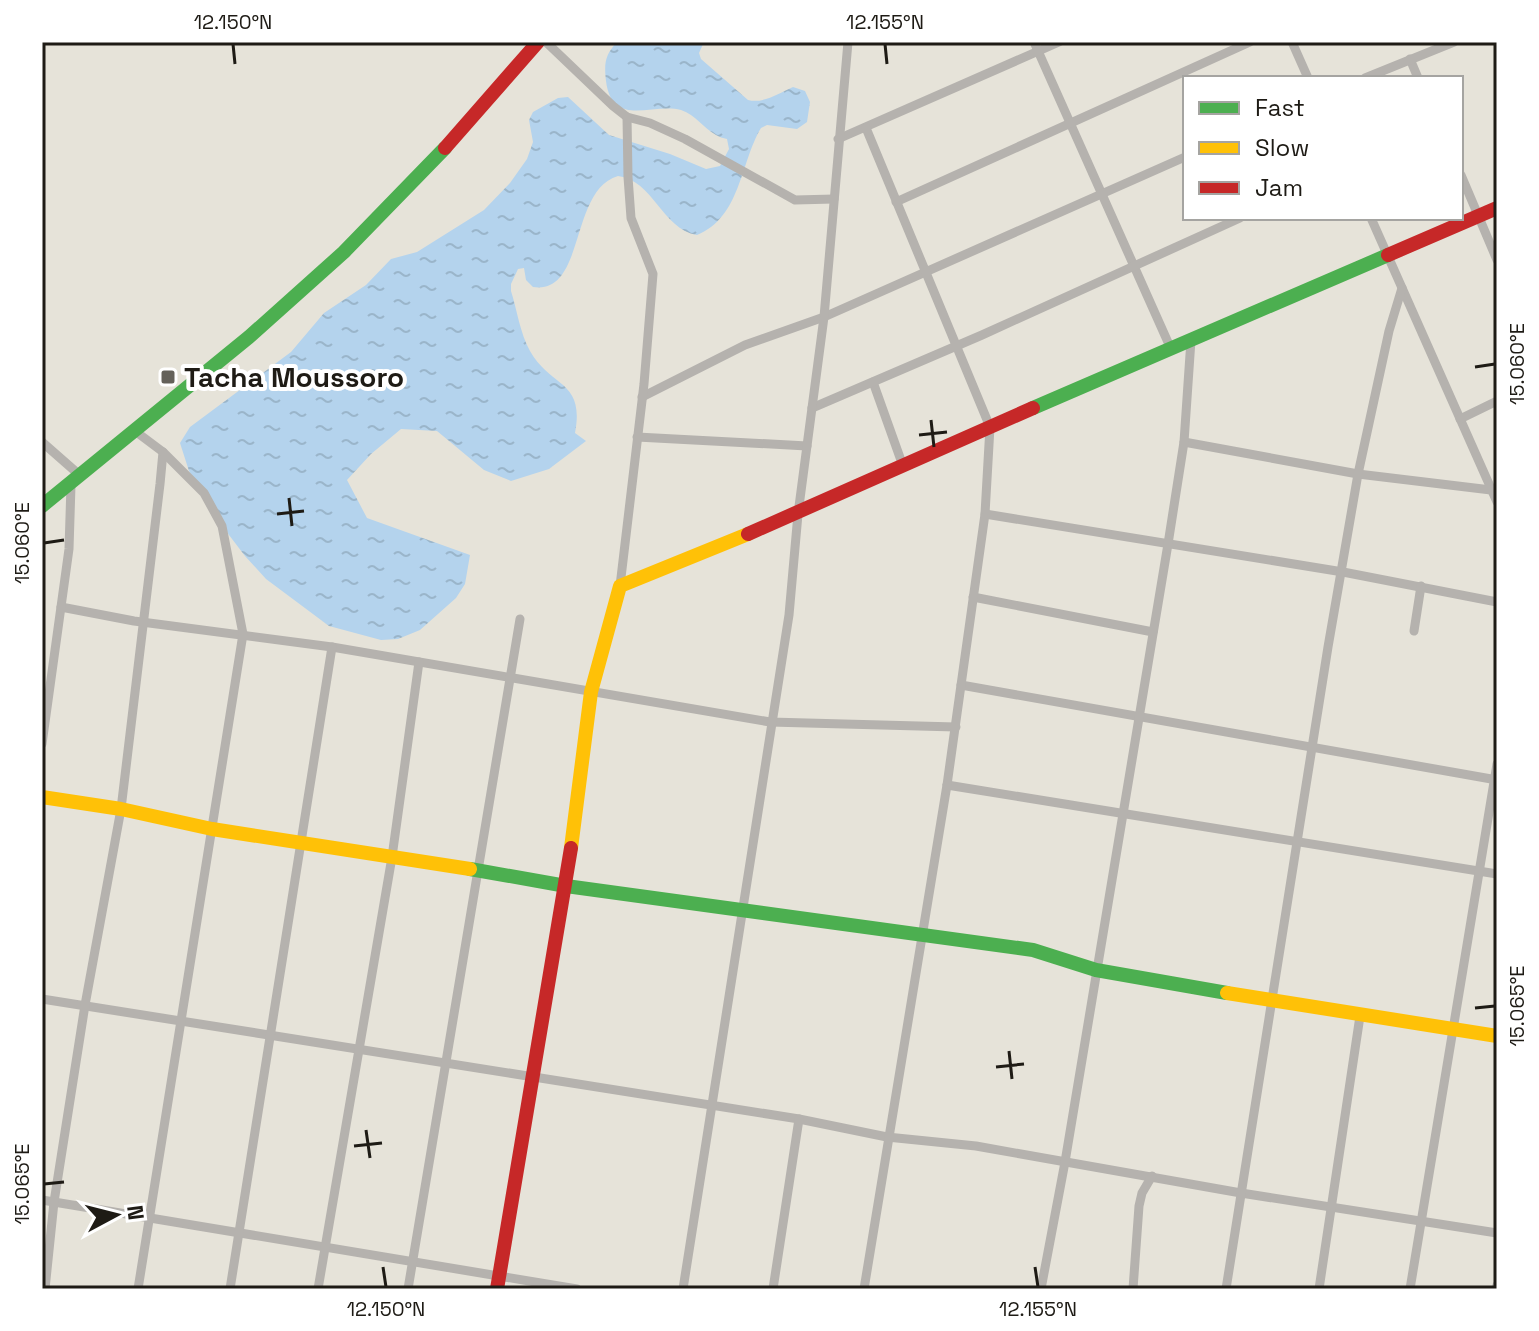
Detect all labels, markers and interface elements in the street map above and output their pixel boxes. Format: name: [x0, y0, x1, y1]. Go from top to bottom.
text: 12.150°N: [194, 9, 272, 35]
text: 12.155°N: [846, 9, 924, 35]
legend: [1183, 76, 1463, 220]
text: Fast: [1255, 92, 1305, 123]
text: Slow: [1255, 132, 1309, 163]
text: Jam: [1255, 172, 1303, 203]
text: 15.060°E: [1504, 323, 1530, 405]
place label: Tacha Moussoro: [184, 359, 404, 395]
marker: Tacha Moussoro: [159, 368, 177, 386]
text: 15.060°E: [9, 502, 35, 584]
text: 15.065°E: [1504, 965, 1530, 1047]
text: 15.065°E: [9, 1143, 35, 1225]
north arrow: [76, 1175, 156, 1255]
text: N: [121, 1204, 151, 1222]
text: 12.150°N: [347, 1296, 425, 1322]
text: 12.155°N: [999, 1296, 1077, 1322]

